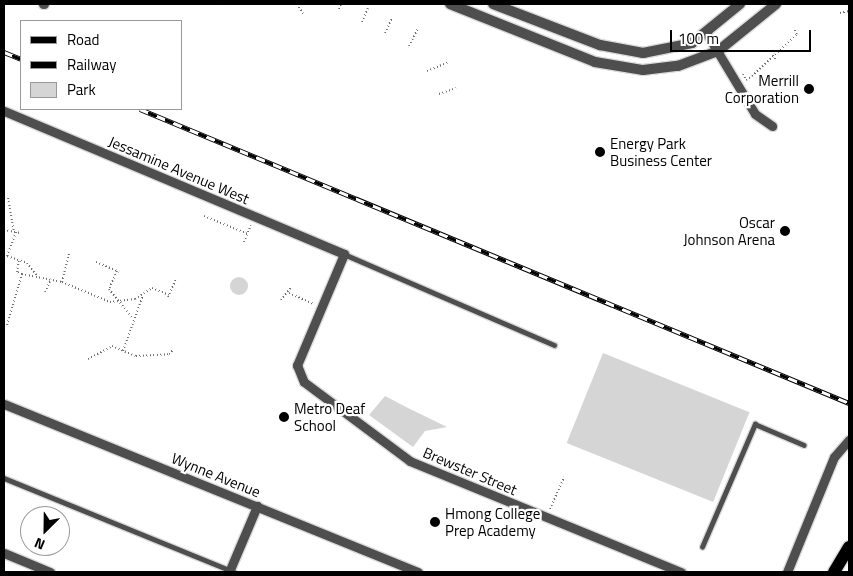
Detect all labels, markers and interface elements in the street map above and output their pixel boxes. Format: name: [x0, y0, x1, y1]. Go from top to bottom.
legend: [20, 20, 182, 110]
scale bar: [673, 20, 814, 52]
text: 100 m: [678, 27, 719, 50]
text: Road: [67, 28, 99, 51]
text: Railway: [67, 53, 117, 76]
place label: Merrill Corporation: [725, 71, 799, 106]
text: Park: [67, 78, 96, 101]
marker: Merrill Corporation: [803, 83, 815, 95]
street label: Jessamine Avenue West: [106, 132, 252, 208]
place label: Energy Park Business Center: [610, 134, 712, 169]
marker: Energy Park Business Center: [594, 146, 606, 158]
place label: Oscar Johnson Arena: [683, 213, 775, 248]
marker: Oscar Johnson Arena: [779, 225, 791, 237]
place label: Metro Deaf School: [294, 399, 365, 434]
marker: Metro Deaf School: [278, 411, 290, 423]
street label: Brewster Street: [420, 443, 520, 499]
street label: Wynne Avenue: [169, 449, 263, 501]
place label: Hmong College Prep Academy: [445, 504, 540, 539]
north arrow: [20, 506, 70, 556]
marker: Hmong College Prep Academy: [429, 516, 441, 528]
text: N: [31, 533, 48, 556]

